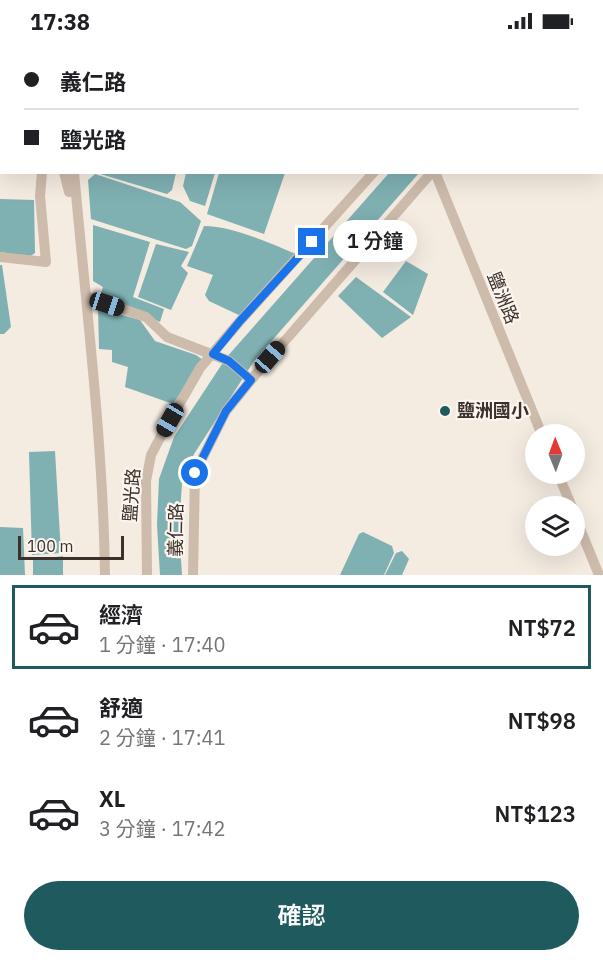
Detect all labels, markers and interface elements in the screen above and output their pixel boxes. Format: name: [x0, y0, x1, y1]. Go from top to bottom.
text: 17:38: [30, 7, 90, 36]
text: 義仁路: [60, 67, 126, 96]
text: 鹽光路: [60, 125, 126, 154]
callout: 1 分鐘: [333, 221, 417, 263]
text: 1 分鐘: [347, 227, 403, 254]
route end: [298, 228, 325, 255]
street label: 鹽洲路: [483, 268, 524, 327]
car: [87, 290, 127, 318]
car: [251, 338, 289, 376]
place label: 鹽洲國小: [457, 399, 529, 422]
car: [153, 400, 187, 440]
marker: 鹽洲國小: [438, 404, 452, 418]
north arrow: [525, 424, 585, 484]
map controls: [525, 424, 585, 556]
route start: [181, 459, 208, 486]
street label: 鹽光路: [118, 467, 145, 523]
button: layers: [525, 496, 585, 556]
street label: 義仁路: [164, 503, 187, 557]
scale bar: [18, 533, 124, 560]
text: 100 m: [27, 536, 74, 556]
icon: car: [27, 600, 81, 654]
text: 經濟: [99, 600, 143, 629]
text: NT$72: [508, 613, 576, 642]
text: 1 分鐘 · 17:40: [99, 631, 226, 658]
icon: car: [27, 693, 81, 747]
text: 舒適: [99, 693, 143, 722]
text: NT$98: [508, 706, 576, 735]
text: 2 分鐘 · 17:41: [99, 724, 226, 751]
text: XL: [99, 784, 125, 813]
icon: car: [27, 786, 81, 840]
text: NT$123: [495, 799, 576, 828]
text: 3 分鐘 · 17:42: [99, 815, 226, 842]
button: 確認: [24, 881, 579, 950]

